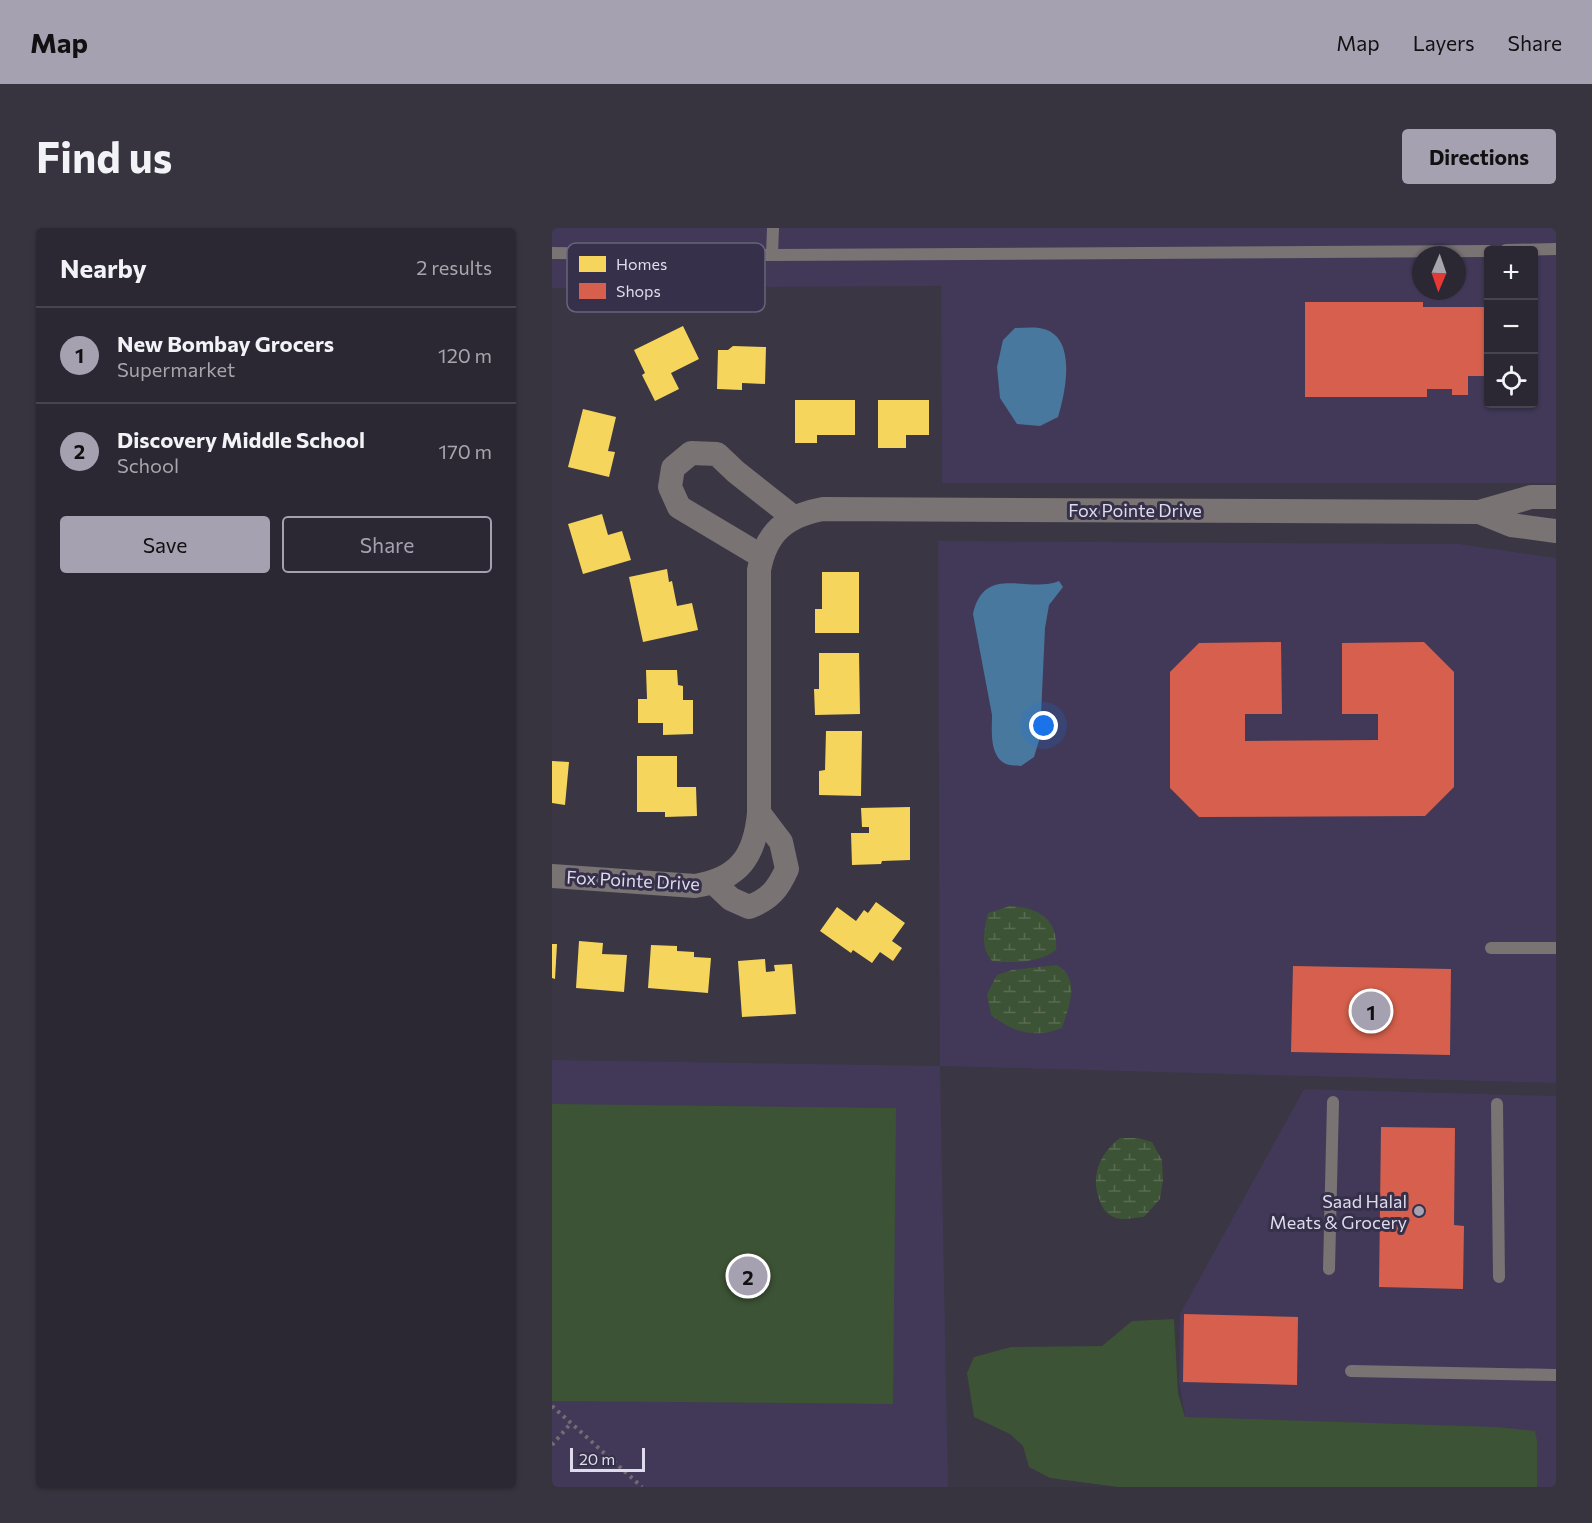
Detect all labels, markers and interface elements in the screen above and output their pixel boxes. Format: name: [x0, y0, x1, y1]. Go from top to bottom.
text: Map: [30, 25, 88, 59]
text: Map: [1336, 30, 1380, 55]
text: Layers: [1413, 30, 1475, 55]
text: Share: [1508, 30, 1562, 55]
button: Directions: [1402, 129, 1556, 184]
text: Find us: [36, 130, 172, 182]
legend: [567, 243, 765, 312]
north arrow: [1412, 246, 1466, 300]
map controls: [1484, 246, 1538, 408]
button: +: [1484, 246, 1538, 300]
text: Nearby: [60, 252, 147, 283]
text: Homes: [616, 254, 667, 273]
text: 2 results: [416, 255, 492, 279]
text: Shops: [616, 281, 661, 300]
button: −: [1484, 300, 1538, 354]
text: New Bombay Grocers: [117, 330, 334, 357]
text: 1: [75, 343, 84, 367]
text: 120 m: [438, 343, 492, 367]
button: locate: [1484, 354, 1538, 408]
text: Supermarket: [117, 357, 235, 381]
text: Discovery Middle School: [117, 426, 365, 453]
text: 2: [74, 439, 85, 463]
text: 170 m: [439, 439, 492, 463]
text: School: [117, 453, 179, 477]
street label: Fox Pointe Drive: [1068, 499, 1202, 521]
button: Save: [60, 516, 270, 573]
button: Share: [282, 516, 492, 573]
your location: [1029, 711, 1058, 740]
street label: Fox Pointe Drive: [566, 866, 700, 894]
pin: 1: [1352, 988, 1390, 1034]
place label: Saad Halal Meats & Grocery: [1269, 1190, 1407, 1233]
marker: Saad Halal Meats & Grocery: [1412, 1204, 1426, 1218]
pin: 2: [728, 1254, 768, 1298]
scale bar: [570, 1445, 645, 1472]
text: 20 m: [579, 1449, 615, 1468]

